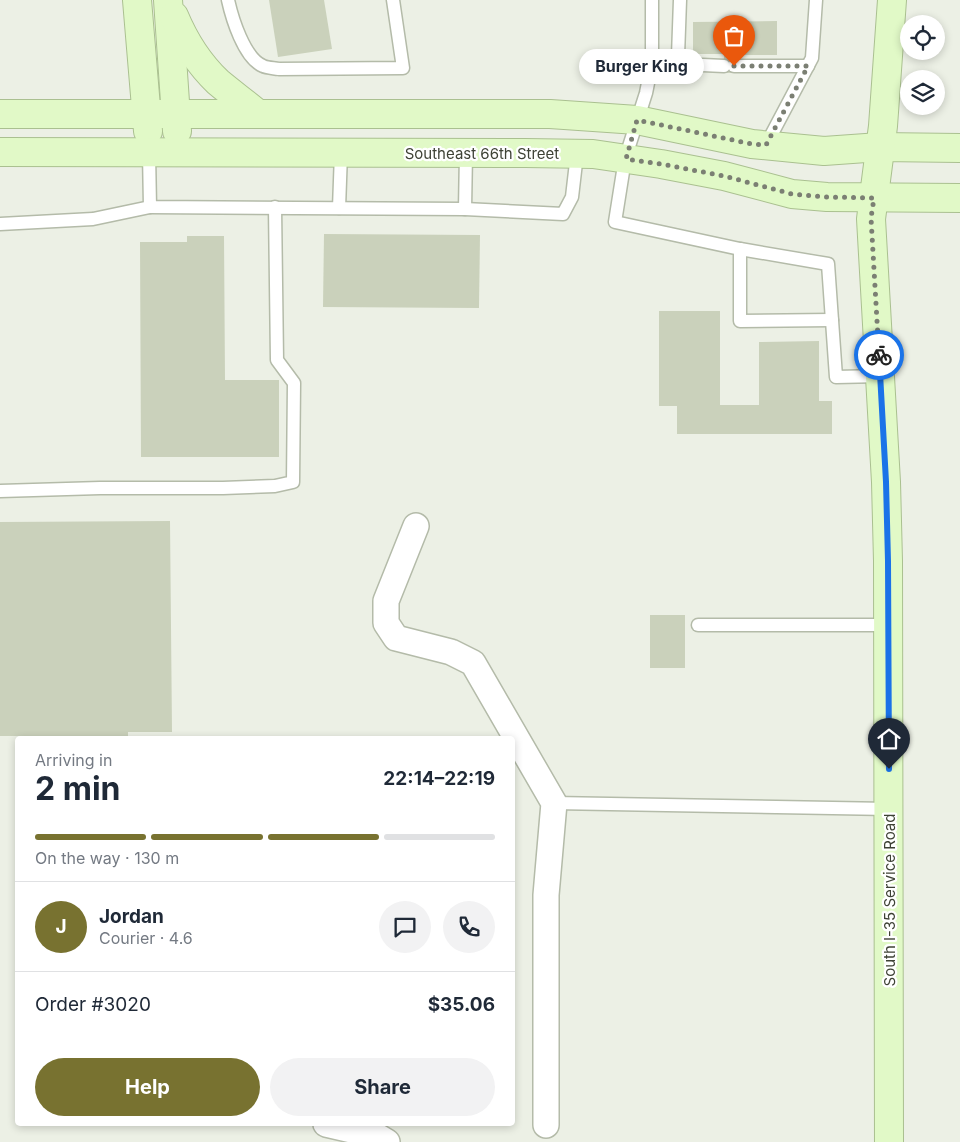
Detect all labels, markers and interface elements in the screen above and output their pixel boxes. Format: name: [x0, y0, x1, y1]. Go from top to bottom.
pin: [713, 15, 755, 66]
map controls: [900, 15, 945, 115]
button: locate: [900, 15, 945, 60]
icon: bag: [720, 22, 748, 50]
callout: Burger King: [579, 48, 704, 84]
text: Burger King: [595, 56, 688, 76]
button: layers: [900, 70, 945, 115]
street label: Southeast 66th Street: [405, 144, 559, 163]
courier: [854, 330, 904, 380]
icon: bike: [865, 341, 893, 369]
pin: [868, 718, 910, 769]
icon: home: [875, 725, 903, 753]
text: Arriving in: [35, 750, 112, 770]
text: 22:14–22:19: [383, 767, 495, 790]
text: 2 min: [35, 769, 121, 808]
street label: South I-35 Service Road: [880, 814, 899, 986]
text: On the way · 130 m: [35, 848, 179, 868]
button: chat: [379, 901, 431, 953]
button: phone: [443, 901, 495, 953]
text: Jordan: [99, 905, 164, 928]
text: J: [55, 915, 67, 938]
text: Courier · 4.6: [99, 928, 193, 948]
text: Order #3020: [35, 993, 151, 1016]
text: $35.06: [428, 993, 495, 1016]
button: Help: [35, 1058, 260, 1116]
button: Share: [270, 1058, 495, 1116]

